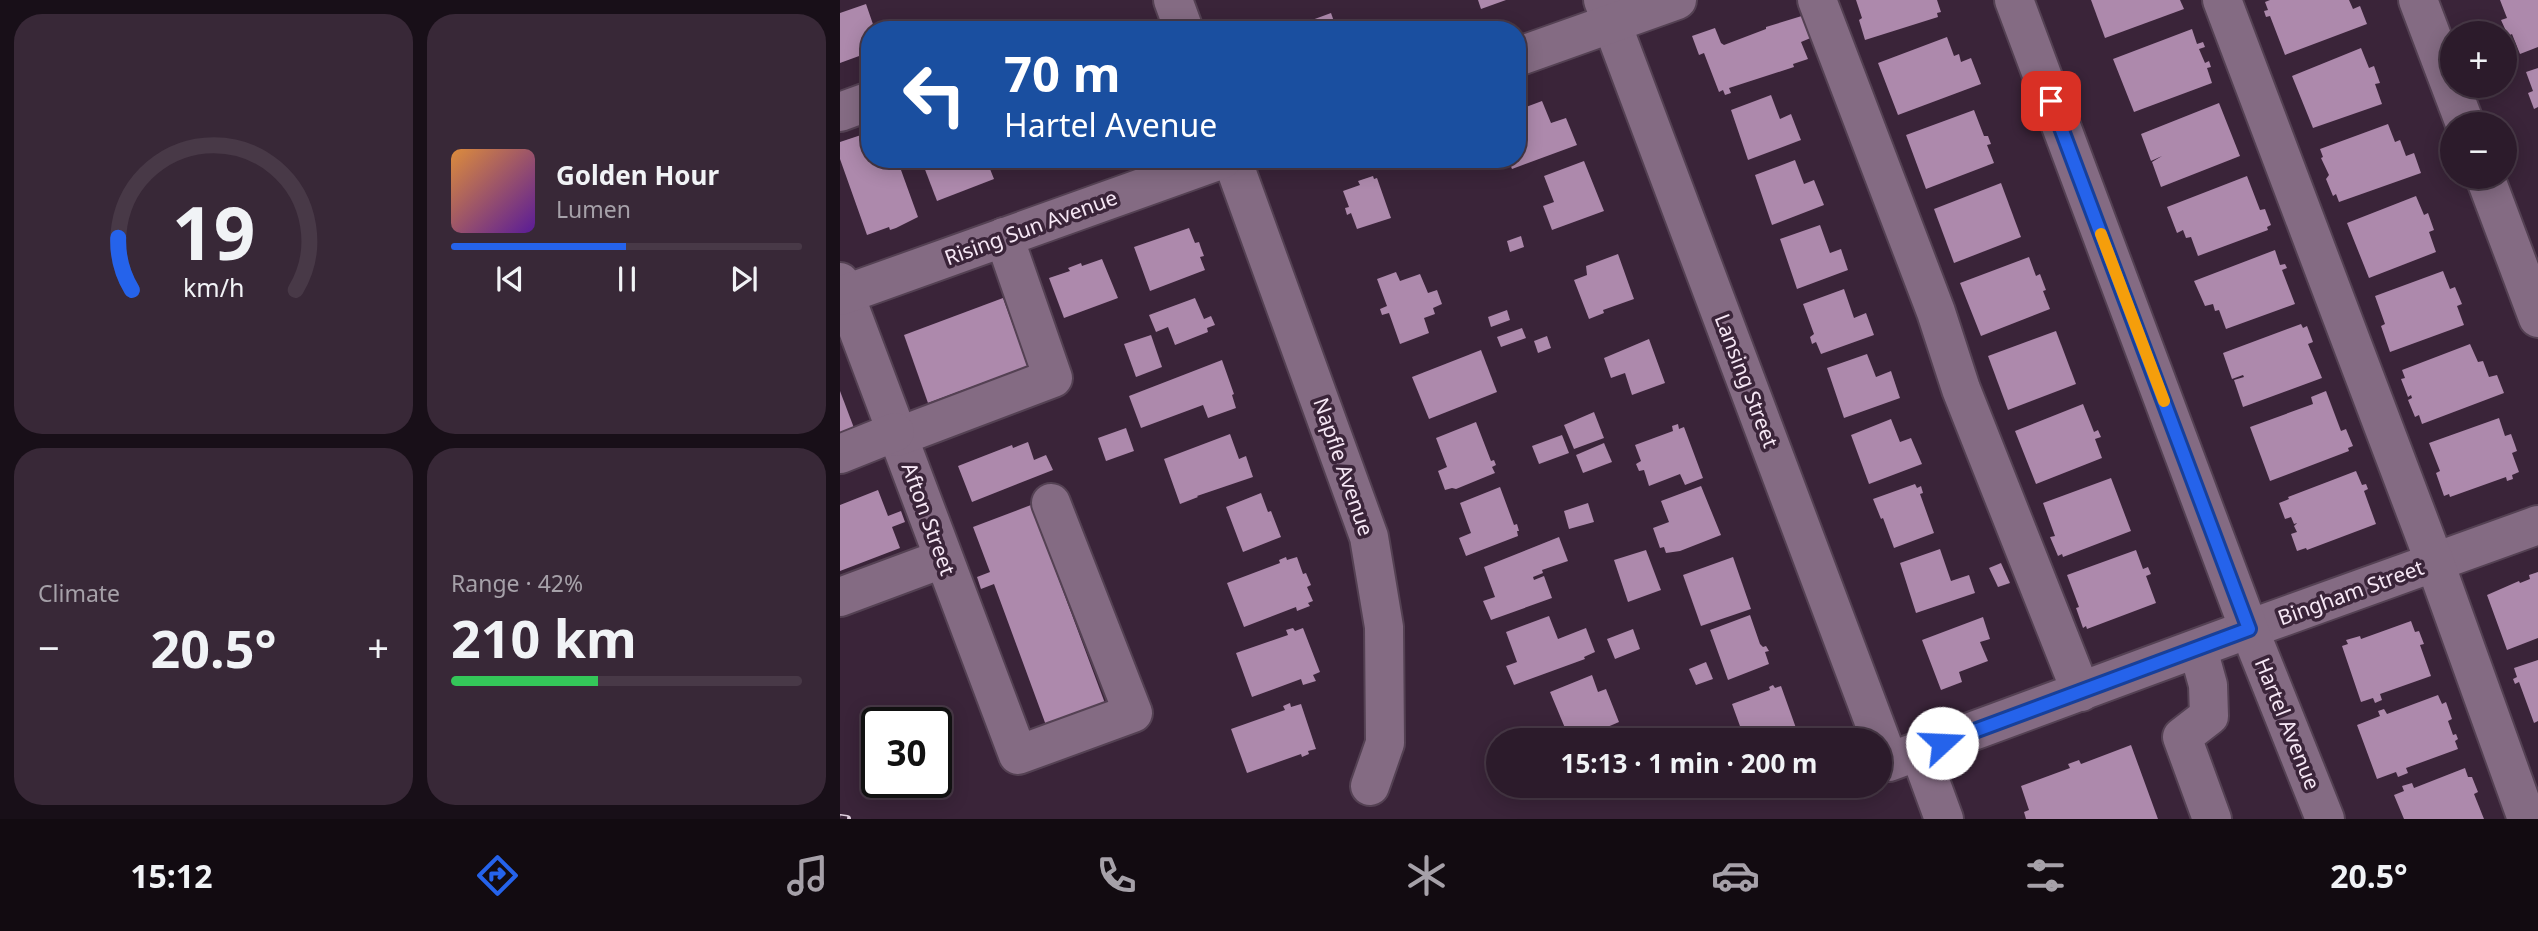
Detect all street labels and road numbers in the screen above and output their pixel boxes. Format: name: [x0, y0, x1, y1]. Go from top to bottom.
street label: Rising Sun Avenue: [940, 183, 1121, 271]
street label: Lansing Street: [1709, 310, 1785, 452]
street label: Napfle Avenue: [1307, 394, 1381, 539]
street label: Afton Street: [896, 458, 962, 579]
street label: Bingham Street: [2274, 553, 2428, 631]
street label: Hartel Avenue: [2249, 653, 2327, 794]

